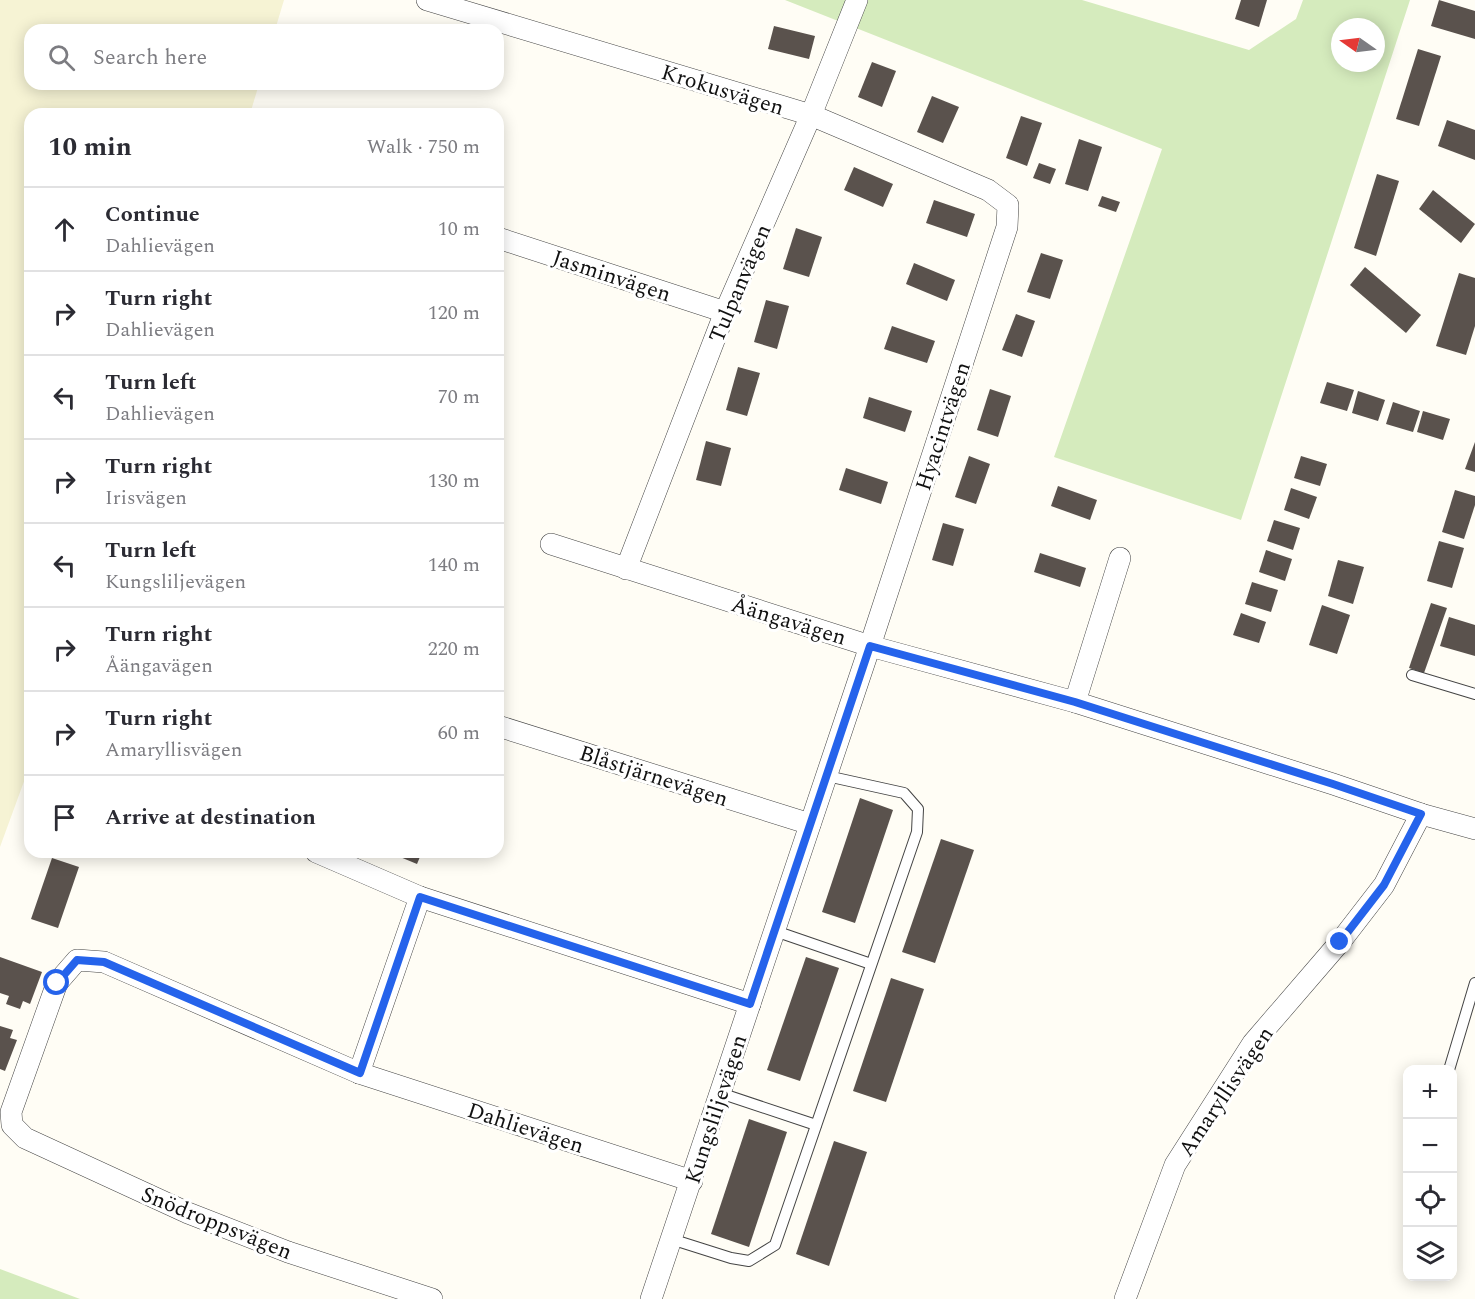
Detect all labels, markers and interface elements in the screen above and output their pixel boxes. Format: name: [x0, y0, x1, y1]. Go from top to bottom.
north arrow: [1331, 18, 1385, 72]
search box: [24, 24, 504, 90]
icon: search: [45, 41, 78, 74]
text: Search here: [93, 41, 207, 74]
street label: Krokusvägen: [657, 56, 788, 125]
text: 10 min: [48, 127, 132, 167]
text: Walk · 750 m: [367, 132, 480, 162]
text: Continue: [105, 198, 200, 231]
icon: ahead: [48, 213, 81, 246]
text: 10 m: [438, 214, 480, 244]
street label: Tulpanvägen: [701, 219, 780, 348]
text: Dahlievägen: [105, 231, 215, 261]
street label: Jasminvägen: [548, 242, 675, 311]
text: Turn right: [105, 282, 212, 315]
icon: right: [48, 297, 81, 330]
text: 120 m: [428, 298, 480, 328]
text: Dahlievägen: [105, 315, 215, 345]
street label: Hyacintvägen: [907, 358, 980, 495]
text: Turn left: [105, 366, 197, 399]
icon: left: [48, 381, 81, 414]
text: 70 m: [438, 382, 480, 412]
text: Dahlievägen: [105, 399, 215, 429]
text: Turn right: [105, 450, 212, 483]
icon: right: [48, 465, 81, 498]
text: 130 m: [428, 466, 480, 496]
text: Irisvägen: [105, 483, 187, 513]
text: Turn left: [105, 534, 197, 567]
icon: left: [48, 549, 81, 582]
text: 140 m: [428, 550, 480, 580]
text: Kungsliljevägen: [105, 567, 246, 597]
street label: Åängavägen: [727, 588, 850, 655]
text: Turn right: [105, 618, 212, 651]
icon: right: [48, 633, 81, 666]
text: 220 m: [428, 634, 480, 664]
text: Åängavägen: [105, 651, 213, 681]
text: Turn right: [105, 702, 212, 735]
icon: right: [48, 717, 81, 750]
text: 60 m: [438, 718, 480, 748]
text: Amaryllisvägen: [105, 735, 242, 765]
street label: Blåstjärnevägen: [575, 737, 732, 816]
icon: arrive: [48, 801, 81, 834]
text: Arrive at destination: [105, 801, 316, 834]
route end: [1326, 928, 1352, 954]
route start: [43, 969, 69, 995]
street label: Amaryllisvägen: [1170, 1020, 1282, 1164]
street label: Kungsliljevägen: [677, 1031, 756, 1188]
map controls: [1403, 1065, 1457, 1281]
button: +: [1403, 1065, 1457, 1119]
street label: Dahlievägen: [463, 1094, 588, 1163]
button: −: [1403, 1119, 1457, 1173]
button: locate: [1403, 1173, 1457, 1227]
street label: Snödroppsvägen: [136, 1178, 297, 1269]
button: layers: [1403, 1227, 1457, 1281]

